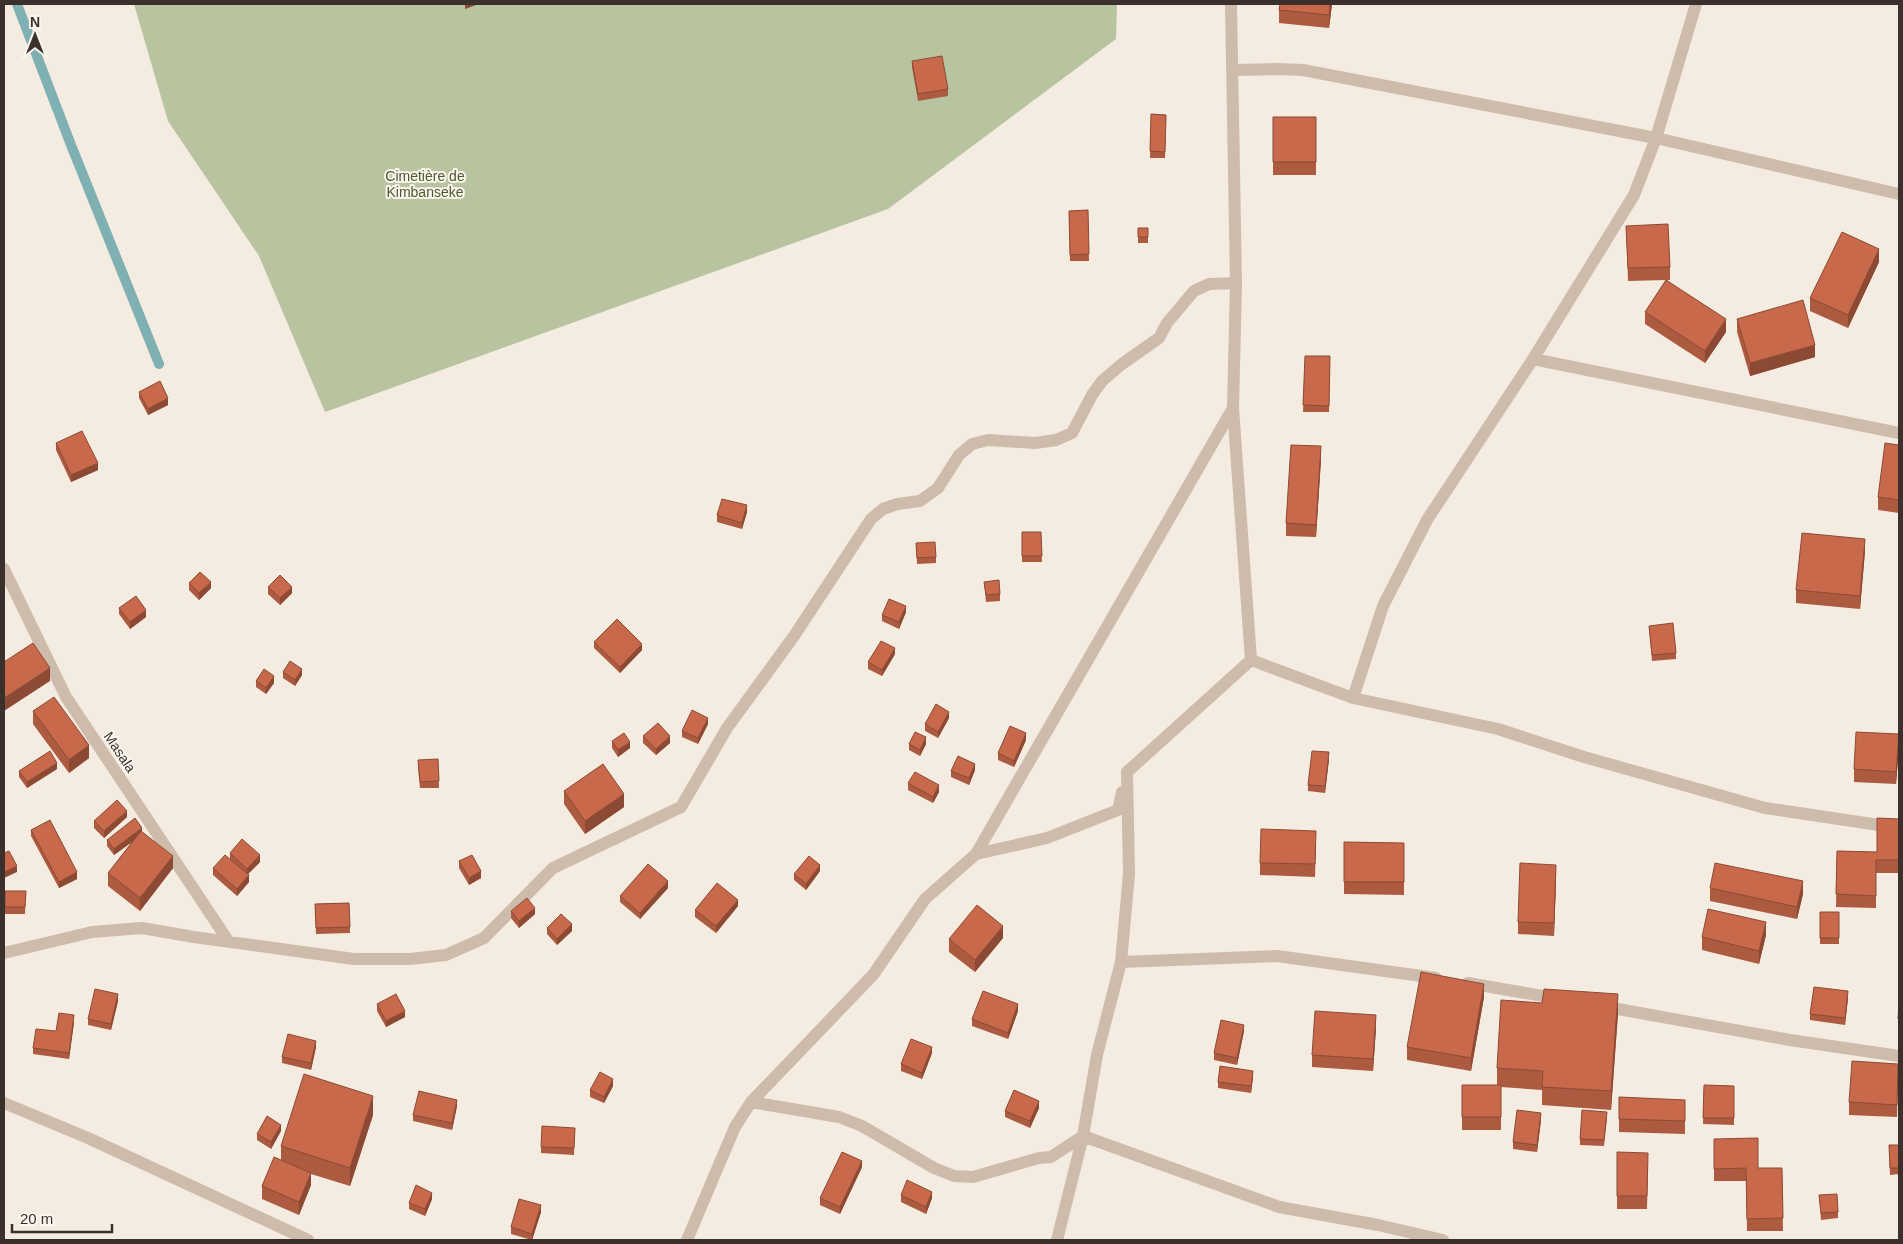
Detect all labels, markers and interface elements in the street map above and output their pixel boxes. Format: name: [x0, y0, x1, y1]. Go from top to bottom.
north arrow: [10, 10, 60, 60]
text: N: [30, 14, 40, 30]
park label: Cimetière de Kimbanseke: [385, 168, 465, 200]
street label: Masala: [101, 729, 139, 775]
scale bar: [12, 1202, 112, 1234]
text: 20 m: [20, 1210, 53, 1227]

